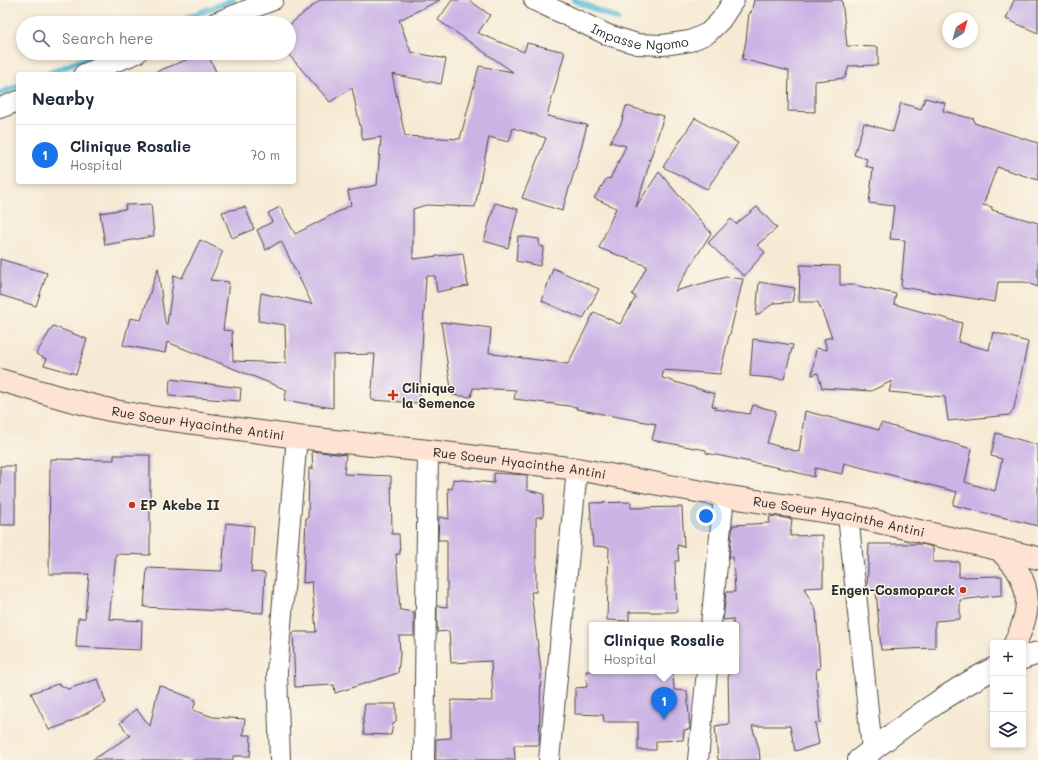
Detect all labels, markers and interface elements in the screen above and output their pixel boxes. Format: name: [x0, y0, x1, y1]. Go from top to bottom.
north arrow: [942, 12, 978, 48]
search box: [16, 16, 296, 60]
street label: Impasse Ngomo: [588, 19, 690, 53]
icon: search: [30, 27, 52, 49]
text: Search here: [62, 28, 153, 48]
text: Nearby: [32, 87, 94, 109]
text: Clinique Rosalie: [70, 136, 191, 156]
text: 1: [42, 146, 48, 163]
text: 70 m: [250, 146, 280, 163]
text: Hospital: [70, 156, 122, 173]
place label: Clinique la Semence: [402, 379, 475, 411]
marker: Clinique la Semence: [387, 389, 399, 401]
street label: Rue Soeur Hyacinthe Antini: [110, 401, 285, 443]
street label: Rue Soeur Hyacinthe Antini: [432, 443, 607, 482]
street label: Rue Soeur Hyacinthe Antini: [752, 492, 926, 540]
place label: EP Akebe II: [140, 496, 220, 513]
marker: EP Akebe II: [127, 500, 137, 510]
your location: [696, 506, 716, 526]
place label: Engen-Cosmoparck: [831, 581, 955, 598]
marker: Engen-Cosmoparck: [958, 585, 968, 595]
popup: [589, 622, 739, 674]
text: Clinique Rosalie: [604, 630, 724, 650]
map controls: [990, 640, 1026, 748]
button: +: [990, 640, 1026, 676]
text: Hospital: [604, 650, 656, 667]
button: −: [990, 676, 1026, 712]
pin: 1: [651, 687, 677, 720]
button: layers: [990, 712, 1026, 748]

